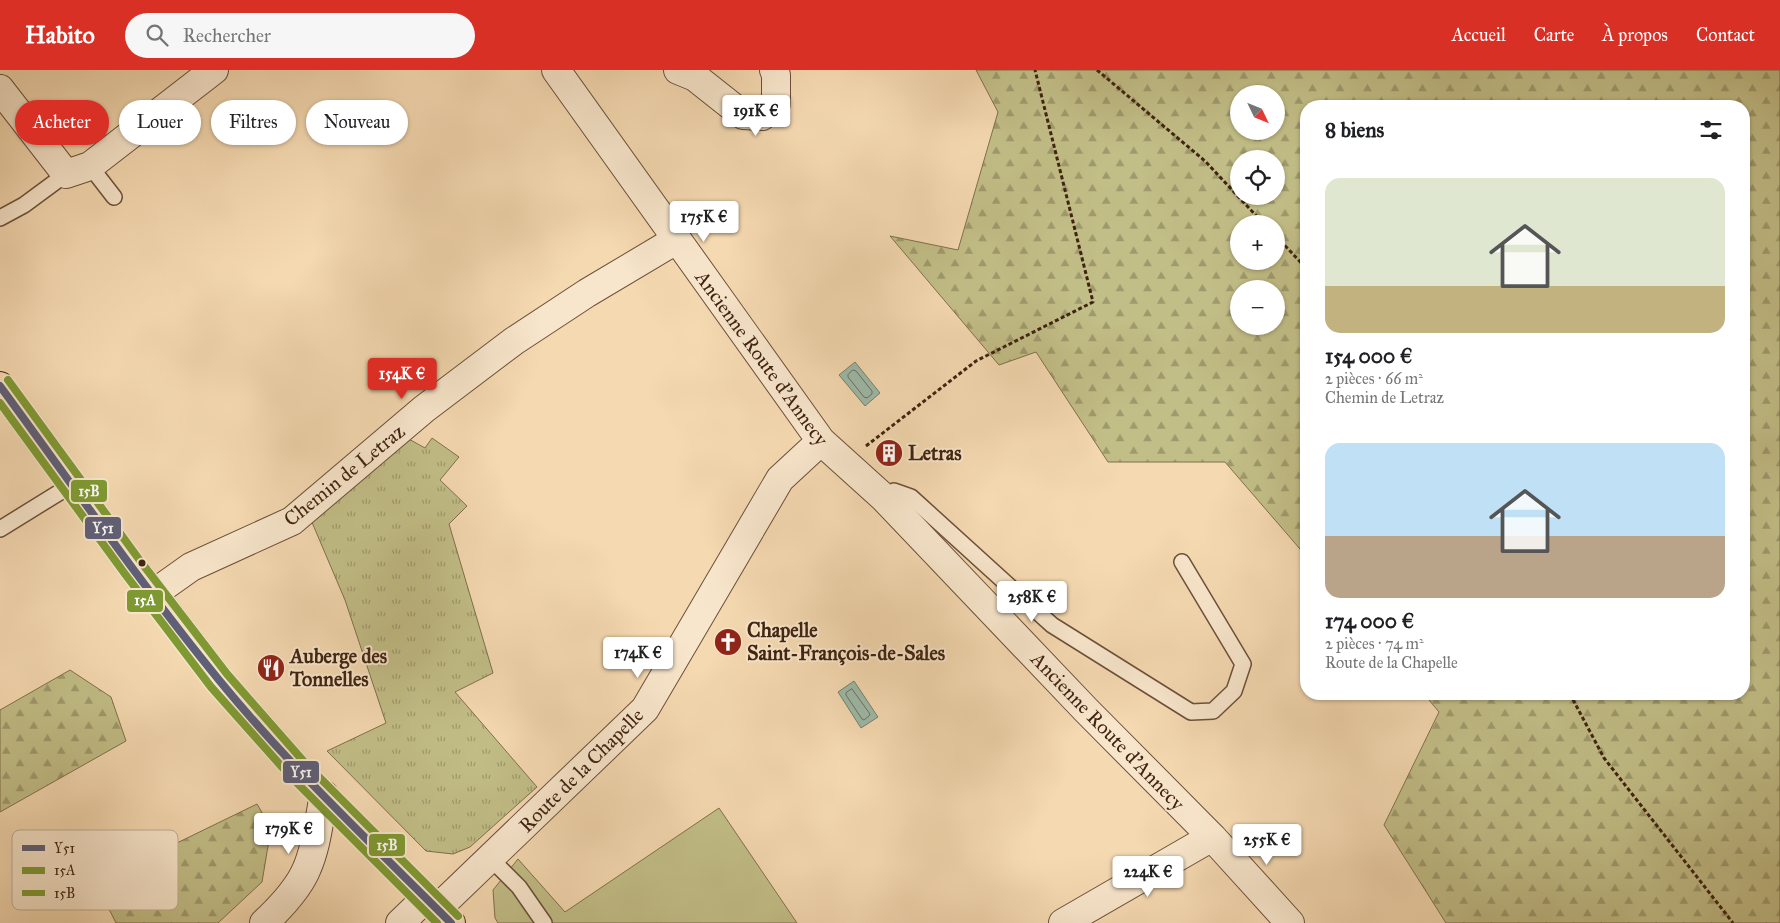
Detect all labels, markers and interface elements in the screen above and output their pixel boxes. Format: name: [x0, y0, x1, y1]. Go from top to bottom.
search box: [125, 13, 475, 58]
text: Habito: [25, 20, 95, 50]
icon: search: [143, 21, 171, 49]
text: Rechercher: [183, 24, 271, 47]
text: Accueil: [1452, 24, 1506, 46]
text: Carte: [1534, 24, 1574, 46]
text: À propos: [1602, 24, 1668, 46]
text: Contact: [1696, 24, 1755, 46]
north arrow: [1230, 85, 1285, 140]
map controls: [1230, 85, 1285, 335]
pin: 191K €: [715, 94, 797, 137]
chip: Acheter: [15, 100, 109, 145]
chip: Louer: [119, 100, 201, 145]
chip: Filtres: [211, 100, 296, 145]
chip: Nouveau: [306, 100, 408, 145]
text: 191K €: [733, 101, 779, 120]
icon: filters: [1697, 116, 1725, 144]
text: 8 biens: [1325, 117, 1384, 143]
button: locate: [1230, 150, 1285, 205]
pin: 175K €: [663, 200, 745, 243]
text: 175K €: [681, 207, 727, 226]
icon: home: [1480, 211, 1570, 301]
button: +: [1230, 215, 1285, 270]
street label: Ancienne Route d'Annecy: [690, 265, 834, 451]
button: −: [1230, 280, 1285, 335]
text: 154 000 €: [1325, 343, 1413, 369]
pin: 154K €: [361, 358, 443, 400]
text: 154K €: [379, 364, 425, 383]
text: 2 pièces · 66 m²: [1325, 369, 1423, 388]
text: Chemin de Letraz: [1325, 388, 1444, 407]
street label: Chemin de Letraz: [279, 419, 409, 531]
building icon: Letras: [874, 438, 904, 468]
place label: Letras: [908, 441, 962, 465]
icon: home: [1480, 476, 1570, 566]
line badge: 15B: [70, 479, 108, 503]
text: 15B: [78, 483, 100, 500]
line badge: Y51: [84, 516, 122, 540]
text: Y51: [92, 520, 114, 537]
unlabelled marker: [137, 558, 147, 568]
pin: 258K €: [991, 580, 1073, 623]
text: 258K €: [1008, 587, 1056, 606]
line badge: 15A: [126, 589, 164, 613]
text: 15A: [134, 592, 156, 609]
text: 174 000 €: [1325, 608, 1414, 634]
place label: Chapelle Saint-François-de-Sales: [747, 618, 946, 666]
church icon: Chapelle Saint-François-de-Sales: [713, 627, 743, 657]
text: 2 pièces · 74 m²: [1325, 634, 1424, 653]
pin: 174K €: [597, 636, 679, 679]
text: 174K €: [614, 643, 662, 662]
place label: Auberge des Tonnelles: [288, 644, 388, 691]
street label: Ancienne Route d'Annecy: [1025, 646, 1190, 816]
restaurant icon: Auberge des Tonnelles: [256, 653, 286, 683]
text: Route de la Chapelle: [1325, 653, 1458, 672]
street label: Route de la Chapelle: [514, 703, 648, 837]
line badge: Y51: [282, 760, 320, 784]
text: Y51: [290, 764, 312, 781]
pin: 179K €: [248, 812, 330, 855]
text: 179K €: [265, 819, 313, 838]
pin: 255K €: [1226, 824, 1308, 866]
legend: [12, 830, 178, 910]
text: 255K €: [1243, 830, 1291, 849]
line badge: 15B: [368, 833, 406, 857]
text: 15B: [376, 837, 398, 854]
text: Y51: [54, 840, 75, 857]
pin: 224K €: [1107, 856, 1189, 898]
text: 15A: [54, 862, 76, 879]
text: 224K €: [1123, 862, 1173, 881]
text: 15B: [54, 885, 75, 902]

